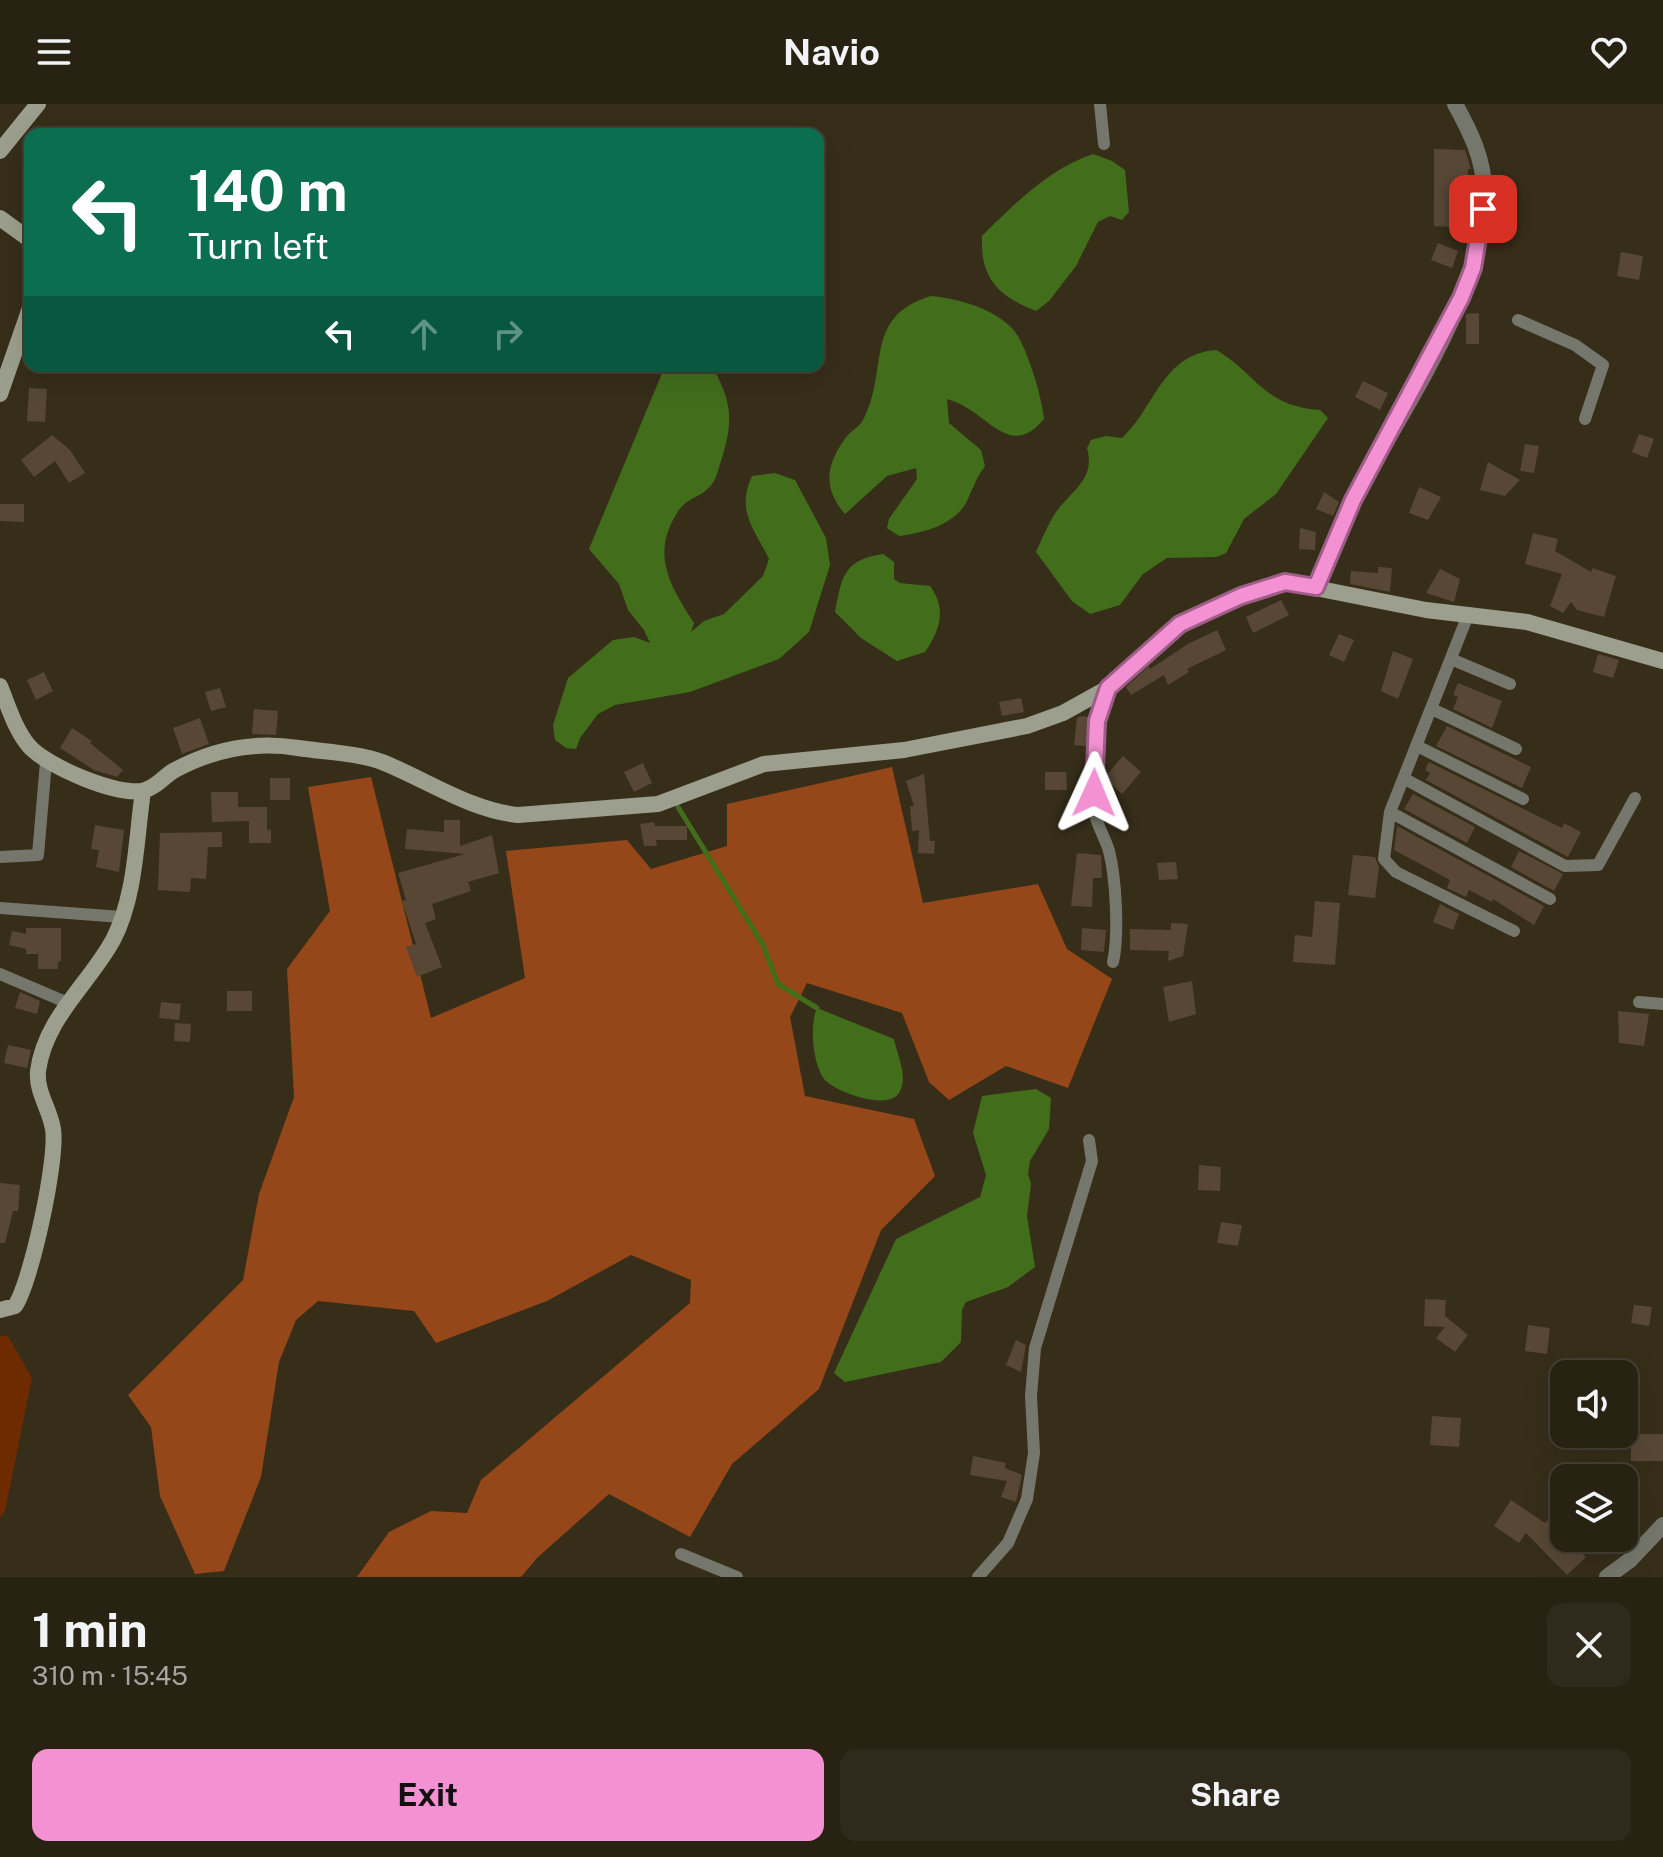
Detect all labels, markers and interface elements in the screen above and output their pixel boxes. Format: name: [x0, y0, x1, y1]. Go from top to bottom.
icon: menu: [32, 30, 76, 74]
icon: heart: [1587, 30, 1631, 74]
text: Navio: [783, 31, 880, 73]
text: 140 m: [188, 158, 348, 224]
icon: left: [56, 160, 160, 264]
pin: [1449, 175, 1517, 243]
icon: arrive: [1461, 187, 1505, 231]
text: Turn left: [188, 225, 329, 267]
icon: left: [318, 312, 362, 356]
icon: ahead: [402, 312, 446, 356]
icon: right: [486, 312, 530, 356]
position arrow: [1052, 751, 1136, 835]
map controls: [1550, 1360, 1638, 1552]
button: sound: [1550, 1360, 1638, 1448]
button: layers: [1550, 1464, 1638, 1552]
text: 1 min: [32, 1601, 148, 1658]
button: close: [1547, 1603, 1631, 1687]
text: 310 m · 15:45: [32, 1660, 188, 1691]
button: Exit: [32, 1749, 824, 1841]
button: Share: [840, 1749, 1631, 1841]

